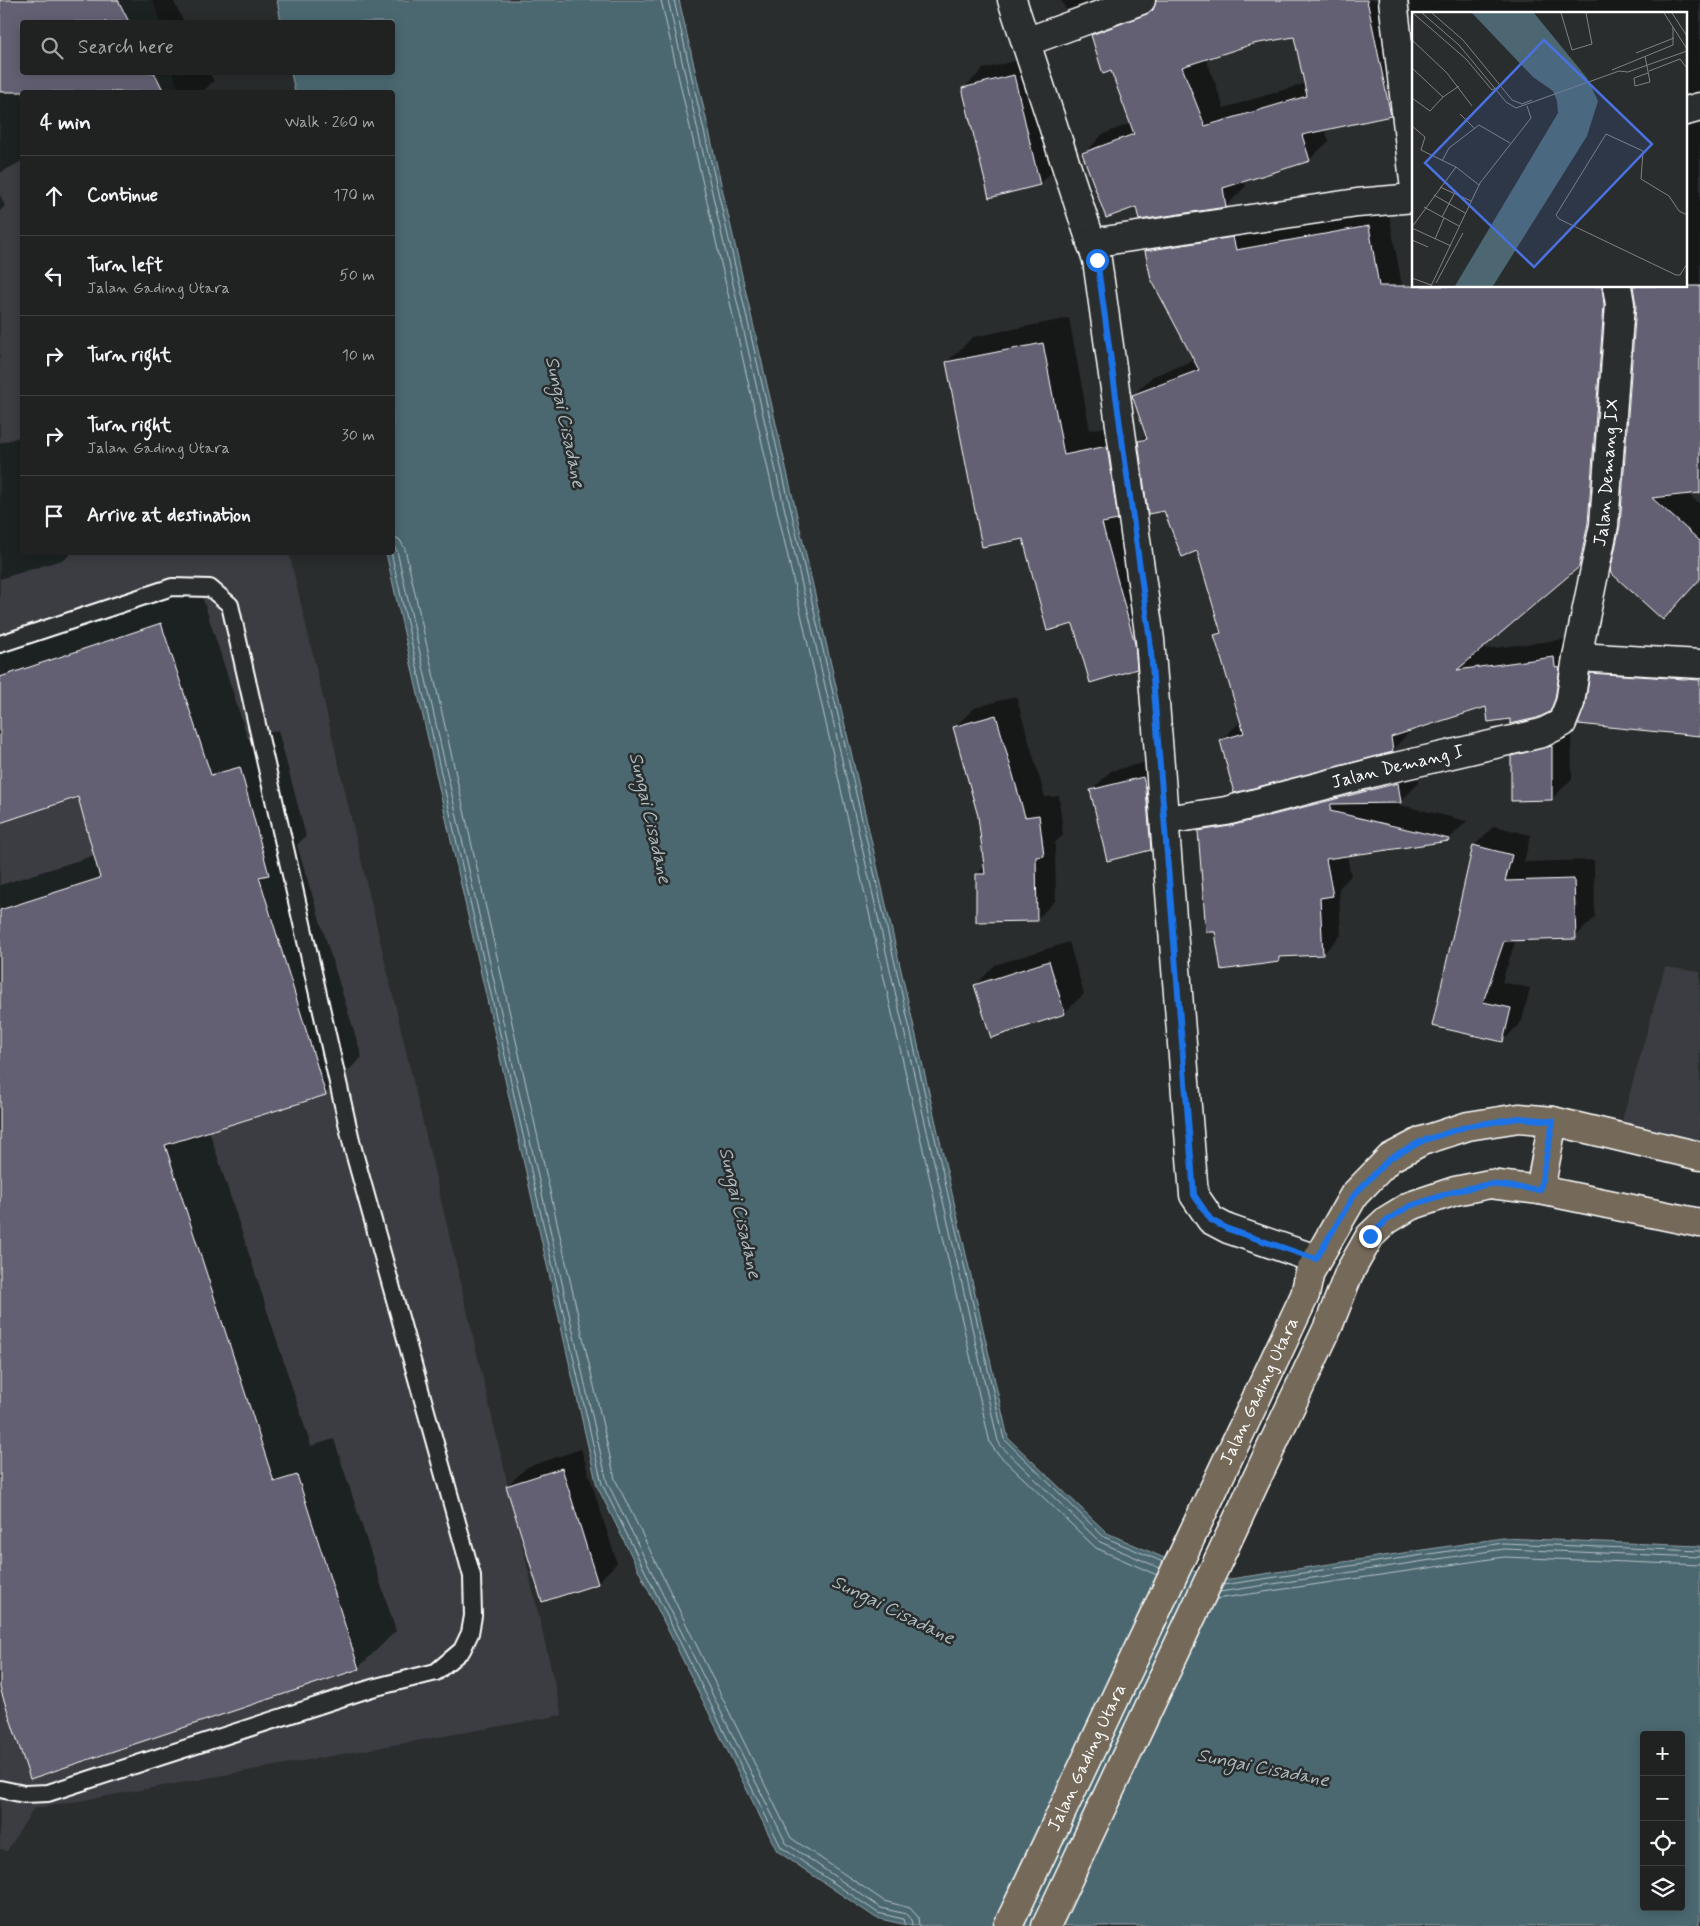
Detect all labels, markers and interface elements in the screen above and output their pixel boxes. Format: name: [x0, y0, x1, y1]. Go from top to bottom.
inset map: [1412, 12, 1688, 288]
search box: [20, 20, 395, 75]
icon: search: [38, 34, 66, 62]
text: Search here: [78, 35, 174, 60]
text: 4 min: [40, 109, 91, 137]
text: Walk · 260 m: [285, 112, 375, 133]
icon: ahead: [40, 182, 68, 210]
text: Continue: [87, 183, 158, 208]
text: 170 m: [333, 185, 375, 206]
route start: [1086, 249, 1109, 272]
text: Turn left: [87, 253, 163, 278]
icon: left: [40, 262, 68, 290]
text: 50 m: [339, 265, 375, 286]
text: Jalan Gading Utara: [87, 278, 230, 299]
icon: right: [40, 342, 68, 370]
text: Turn right: [87, 343, 171, 368]
text: 10 m: [342, 345, 375, 366]
water label: Sungai Cisadane: [537, 354, 591, 491]
street label: Jalan Demang IX: [1588, 398, 1625, 549]
text: Turn right: [87, 413, 171, 438]
icon: right: [40, 422, 68, 450]
text: 30 m: [342, 425, 375, 446]
text: Jalan Gading Utara: [87, 438, 230, 459]
icon: arrive: [40, 502, 68, 530]
text: Arrive at destination: [87, 503, 251, 528]
street label: Jalan Demang I: [1329, 740, 1466, 795]
water label: Sungai Cisadane: [621, 750, 677, 887]
water label: Sungai Cisadane: [711, 1145, 767, 1282]
route end: [1359, 1225, 1382, 1248]
street label: Jalan Gading Utara: [1215, 1313, 1305, 1469]
water label: Sungai Cisadane: [826, 1569, 959, 1653]
street label: Jalan Gading Utara: [1042, 1680, 1132, 1836]
map controls: [1640, 1731, 1685, 1911]
button: +: [1640, 1731, 1685, 1776]
water label: Sungai Cisadane: [1195, 1743, 1332, 1795]
button: −: [1640, 1776, 1685, 1821]
button: locate: [1640, 1821, 1685, 1866]
button: layers: [1640, 1866, 1685, 1911]

